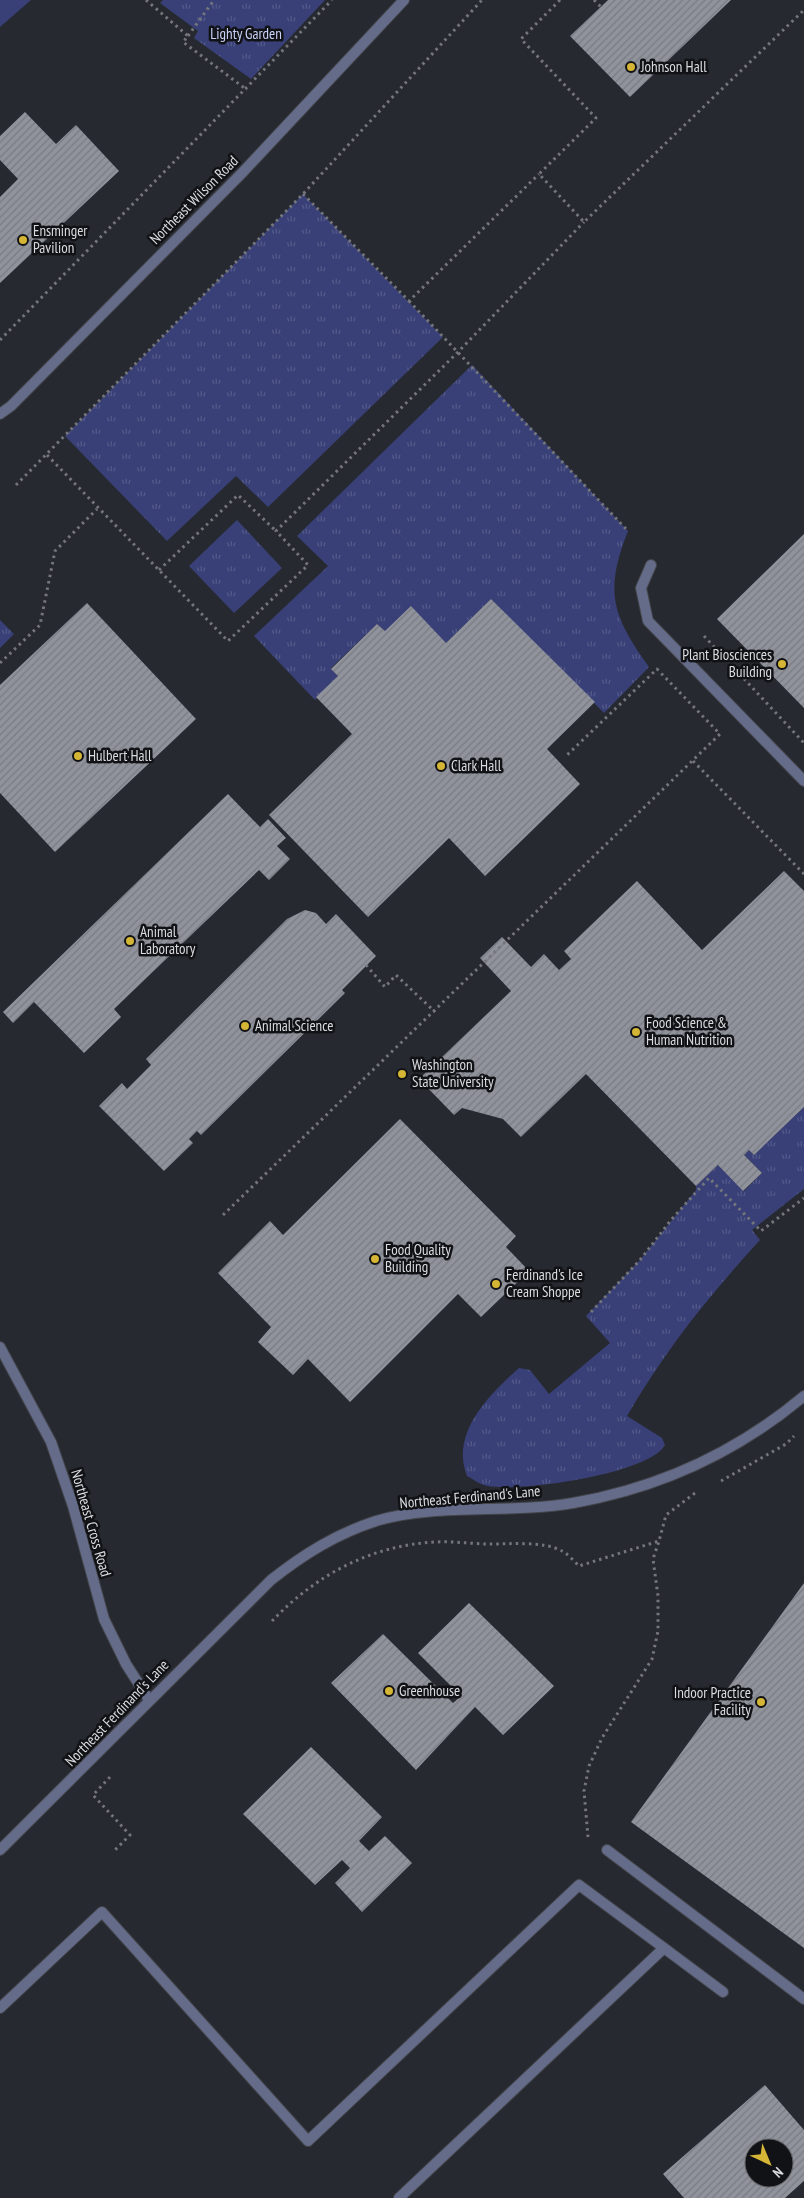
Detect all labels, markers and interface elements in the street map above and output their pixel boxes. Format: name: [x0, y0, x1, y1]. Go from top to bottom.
park label: Lighty Garden: [210, 24, 282, 43]
place label: Johnson Hall: [640, 57, 707, 76]
marker: Johnson Hall: [625, 61, 637, 73]
street label: Northeast Wilson Road: [145, 151, 242, 248]
place label: Ensminger Pavilion: [33, 221, 88, 257]
marker: Ensminger Pavilion: [17, 234, 29, 246]
place label: Plant Biosciences Building: [682, 645, 772, 681]
marker: Plant Biosciences Building: [776, 658, 788, 670]
place label: Hulbert Hall: [88, 746, 152, 765]
marker: Hulbert Hall: [72, 750, 84, 762]
place label: Clark Hall: [451, 756, 502, 775]
marker: Clark Hall: [435, 760, 447, 772]
place label: Animal Laboratory: [140, 922, 196, 958]
marker: Animal Laboratory: [124, 935, 136, 947]
place label: Food Science & Human Nutrition: [646, 1013, 733, 1049]
place label: Animal Science: [255, 1016, 333, 1035]
marker: Animal Science: [239, 1020, 251, 1032]
marker: Food Science & Human Nutrition: [630, 1026, 642, 1038]
place label: Washington State University: [412, 1055, 494, 1091]
marker: Washington State University: [396, 1068, 408, 1080]
place label: Food Quality Building: [385, 1240, 451, 1276]
marker: Food Quality Building: [369, 1253, 381, 1265]
place label: Ferdinand's Ice Cream Shoppe: [506, 1265, 583, 1301]
marker: Ferdinand's Ice Cream Shoppe: [490, 1278, 502, 1290]
street label: Northeast Cross Road: [67, 1467, 116, 1579]
street label: Northeast Ferdinand's Lane: [399, 1481, 541, 1512]
street label: Northeast Ferdinand's Lane: [61, 1655, 173, 1770]
place label: Greenhouse: [399, 1681, 460, 1700]
place label: Indoor Practice Facility: [674, 1683, 751, 1719]
marker: Greenhouse: [383, 1685, 395, 1697]
marker: Indoor Practice Facility: [755, 1696, 767, 1708]
north arrow: [744, 2138, 794, 2188]
text: N: [769, 2163, 787, 2181]

